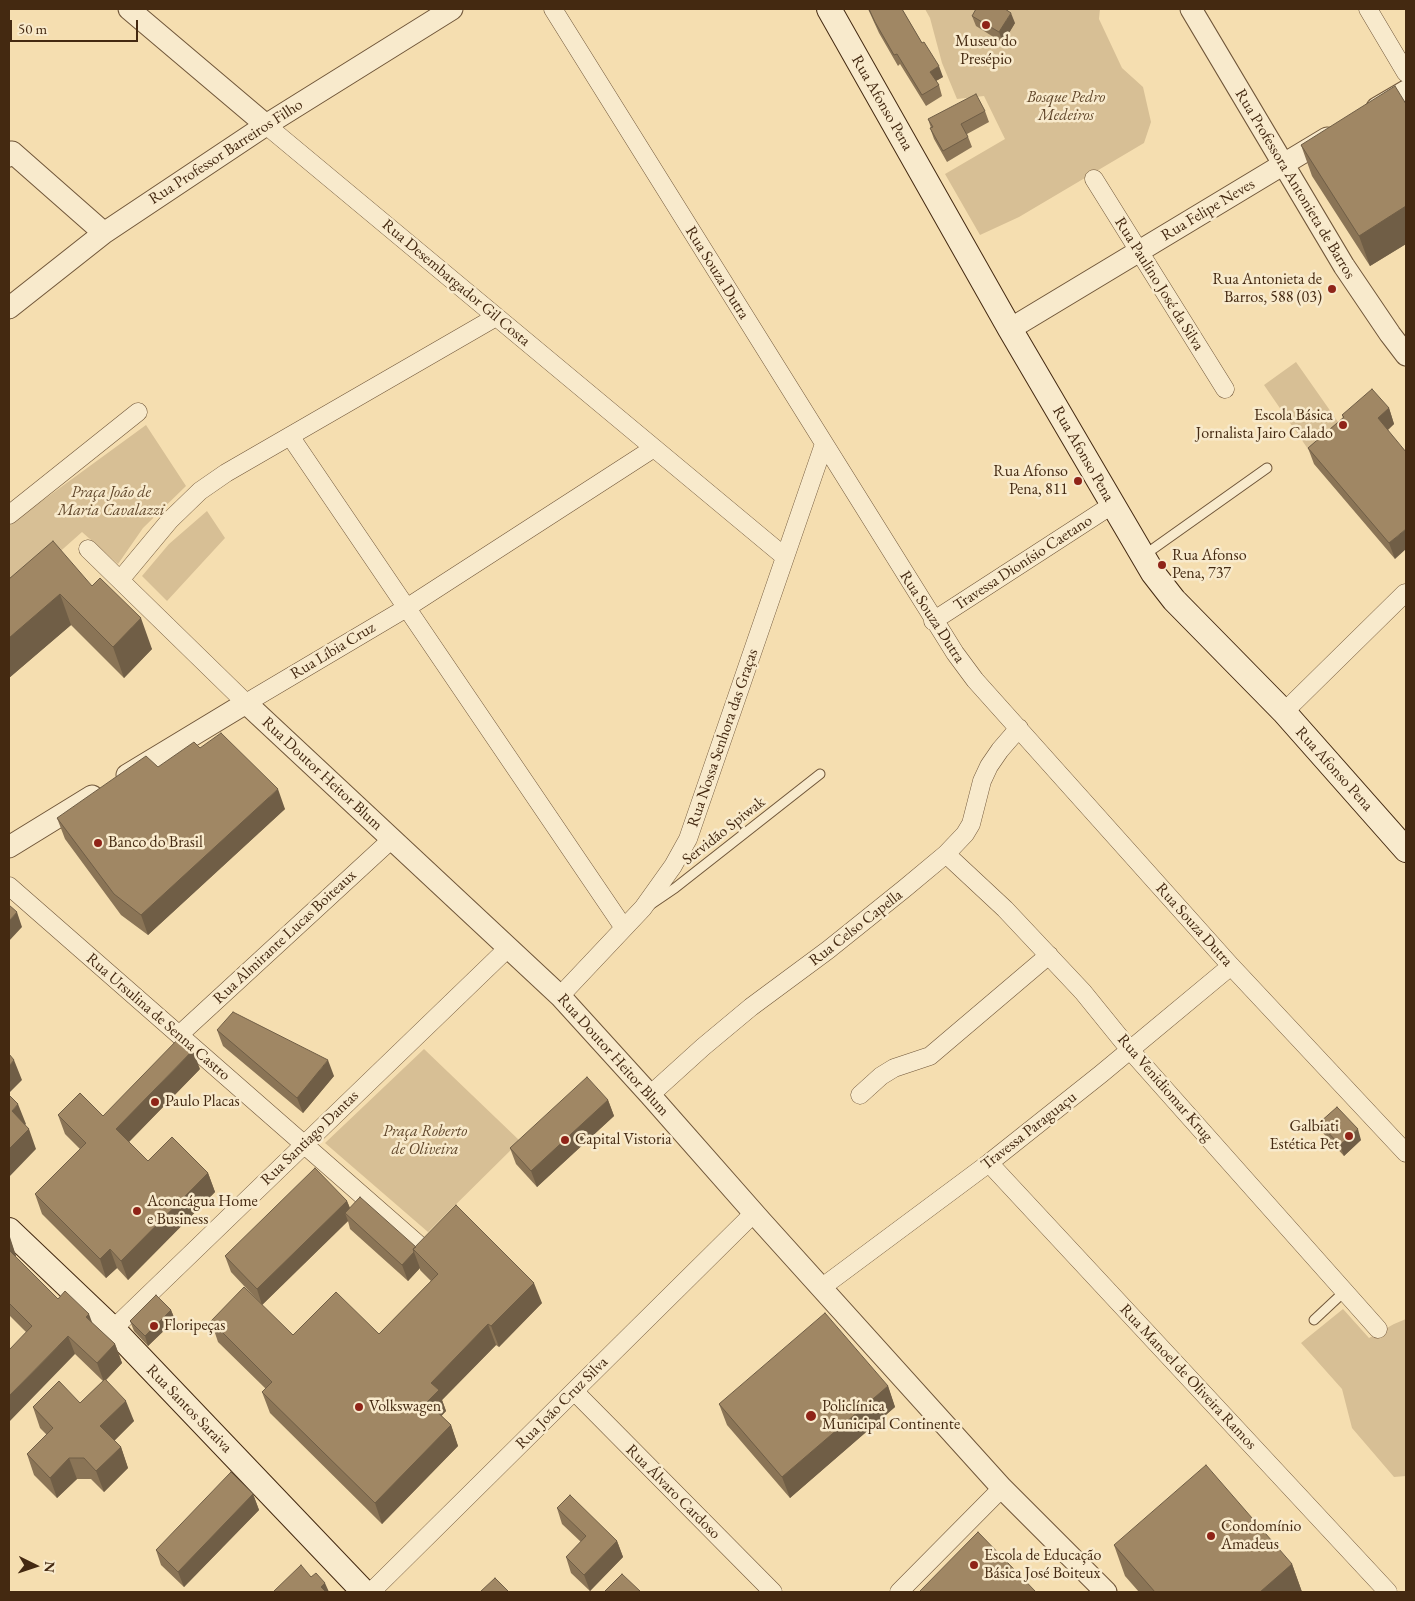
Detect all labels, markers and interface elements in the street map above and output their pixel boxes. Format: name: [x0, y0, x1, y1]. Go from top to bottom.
scale bar: [12, 10, 140, 42]
text: 50 m: [18, 19, 47, 38]
marker: Museu do Presépio: [980, 19, 992, 31]
place label: Museu do Presépio: [955, 32, 1017, 70]
street label: Rua Afonso Pena: [847, 52, 917, 154]
street label: Rua Professora Antonieta de Barros: [1231, 85, 1359, 283]
park label: Bosque Pedro Medeiros: [1027, 88, 1105, 126]
street label: Rua Professor Barreiros Filho: [145, 95, 307, 209]
street label: Rua Felipe Neves: [1158, 175, 1258, 245]
street label: Rua Paulino José da Silva: [1110, 214, 1208, 354]
street label: Rua Desembargador Gil Costa: [378, 215, 534, 351]
street label: Rua Souza Dutra: [681, 223, 753, 323]
place label: Rua Antonieta de Barros, 588 (03): [1213, 270, 1322, 308]
marker: Rua Antonieta de Barros, 588 (03): [1326, 283, 1338, 295]
street label: Rua Afonso Pena: [1048, 403, 1118, 505]
place label: Escola Básica Jornalista Jairo Calado: [1196, 406, 1333, 444]
marker: Escola Básica Jornalista Jairo Calado: [1337, 419, 1349, 431]
place label: Rua Afonso Pena, 811: [993, 462, 1068, 500]
marker: Rua Afonso Pena, 811: [1072, 475, 1084, 487]
park label: Praça João de Maria Cavalazzi: [57, 483, 165, 521]
street label: Travessa Dionísio Caetano: [950, 511, 1096, 615]
place label: Rua Afonso Pena, 737: [1172, 546, 1247, 584]
marker: Rua Afonso Pena, 737: [1156, 559, 1168, 571]
street label: Rua Souza Dutra: [895, 567, 969, 667]
street label: Rua Líbia Cruz: [287, 618, 379, 684]
street label: Rua Nossa Senhora das Graças: [683, 646, 763, 830]
street label: Rua Doutor Heitor Blum: [258, 713, 386, 835]
street label: Rua Afonso Pena: [1291, 723, 1377, 815]
street label: Servidão Spiwak: [679, 793, 769, 869]
place label: Banco do Brasil: [108, 833, 203, 853]
marker: Banco do Brasil: [92, 837, 104, 849]
street label: Rua Almirante Lucas Boiteaux: [210, 866, 360, 1008]
street label: Rua Souza Dutra: [1151, 879, 1237, 971]
street label: Rua Celso Capella: [805, 885, 907, 971]
street label: Rua Ursulina de Senna Castro: [82, 949, 234, 1085]
street label: Rua Doutor Heitor Blum: [553, 990, 673, 1120]
street label: Rua Venidiomar Krug: [1113, 1030, 1217, 1146]
street label: Rua Santiago Dantas: [257, 1086, 363, 1190]
street label: Travessa Paraguaçu: [977, 1088, 1081, 1174]
place label: Paulo Placas: [165, 1092, 240, 1112]
marker: Paulo Placas: [149, 1096, 161, 1108]
place label: Galbiati Estética Pet: [1269, 1117, 1339, 1155]
park label: Praça Roberto de Oliveira: [383, 1122, 467, 1160]
place label: Capital Vistoria: [575, 1130, 672, 1150]
marker: Galbiati Estética Pet: [1343, 1130, 1355, 1142]
marker: Capital Vistoria: [559, 1134, 571, 1146]
place label: Aconcágua Home e Business: [147, 1192, 258, 1230]
marker: Aconcágua Home e Business: [131, 1205, 143, 1217]
street label: Rua Manoel de Oliveira Ramos: [1115, 1300, 1261, 1454]
place label: Floripeças: [164, 1316, 225, 1336]
marker: Floripeças: [148, 1320, 160, 1332]
street label: Rua João Cruz Silva: [512, 1353, 612, 1453]
street label: Rua Santos Saraiva: [142, 1361, 236, 1457]
place label: Volkswagen: [369, 1397, 441, 1417]
place label: Policlínica Municipal Continente: [822, 1397, 960, 1435]
marker: Volkswagen: [353, 1401, 365, 1413]
marker: Policlínica Municipal Continente: [804, 1409, 818, 1423]
street label: Rua Álvaro Cardoso: [622, 1441, 724, 1543]
place label: Condomínio Amadeus: [1221, 1517, 1301, 1555]
marker: Condomínio Amadeus: [1205, 1530, 1217, 1542]
north arrow: [10, 1541, 60, 1591]
place label: Escola de Educação Básica José Boiteux: [984, 1546, 1101, 1584]
marker: Escola de Educação Básica José Boiteux: [968, 1559, 980, 1571]
text: N: [41, 1561, 59, 1573]

